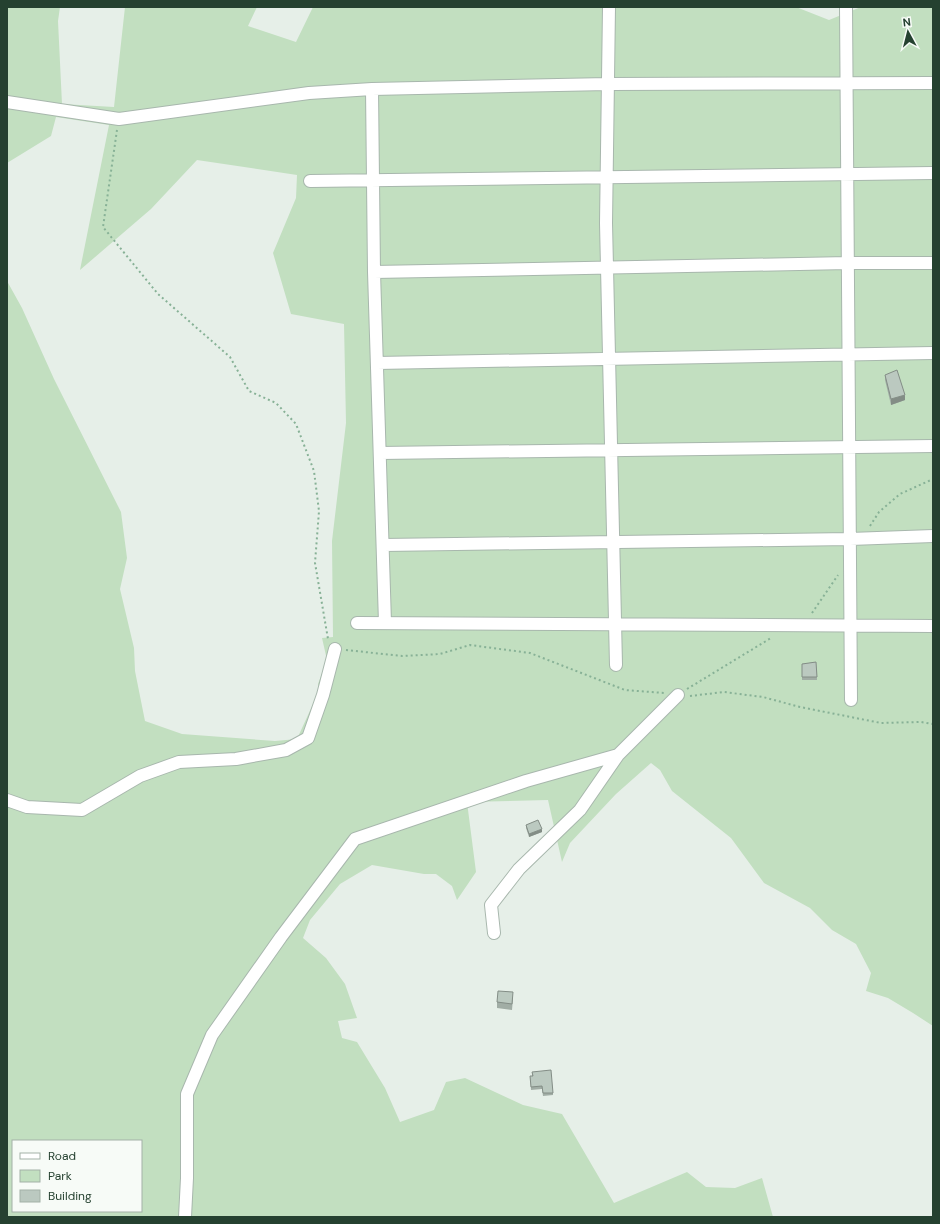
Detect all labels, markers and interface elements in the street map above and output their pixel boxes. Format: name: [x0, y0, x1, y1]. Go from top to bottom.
north arrow: [888, 12, 928, 52]
text: N: [902, 15, 912, 30]
legend: [12, 1140, 142, 1212]
text: Road: [48, 1148, 76, 1164]
text: Park: [48, 1168, 72, 1184]
text: Building: [48, 1188, 92, 1204]

